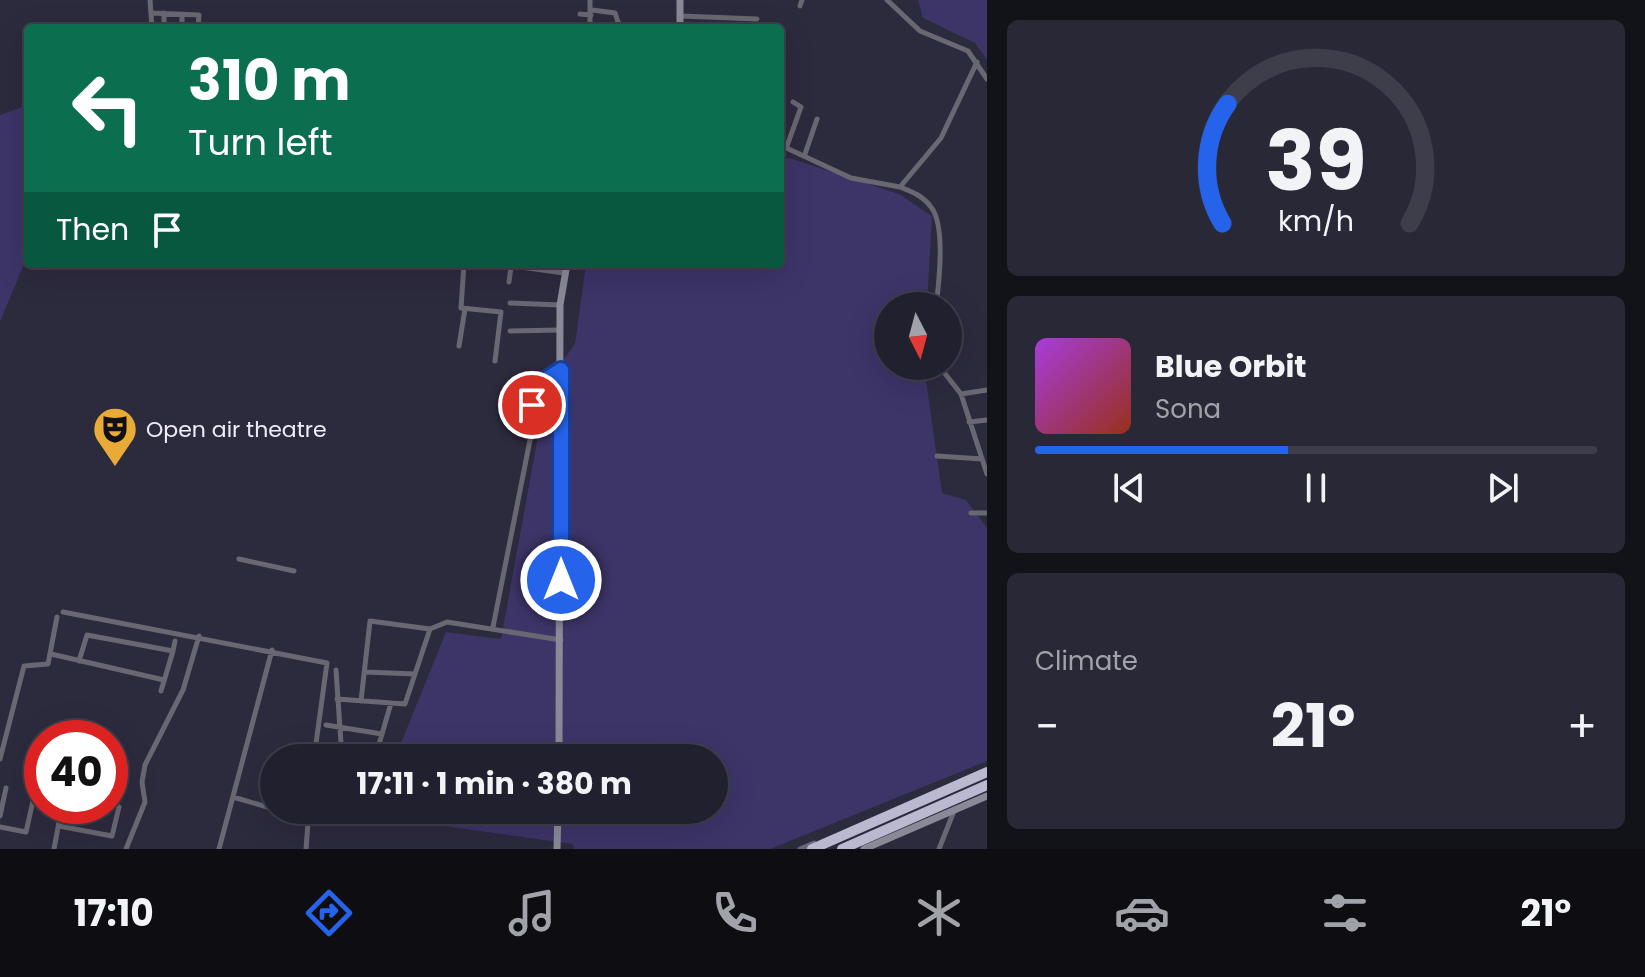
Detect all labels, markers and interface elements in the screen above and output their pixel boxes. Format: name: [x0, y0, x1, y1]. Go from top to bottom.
text: 310 m: [188, 41, 351, 120]
icon: left: [56, 56, 160, 160]
text: 39: [1265, 103, 1367, 219]
text: Turn left: [188, 117, 333, 168]
text: km/h: [1278, 201, 1354, 241]
text: Then: [56, 208, 129, 251]
icon: arrive: [145, 208, 189, 252]
north arrow: [874, 292, 962, 380]
map controls: [874, 292, 962, 380]
text: Blue Orbit: [1155, 345, 1307, 388]
pin: [498, 371, 566, 439]
icon: arrive: [510, 383, 554, 427]
text: Sona: [1155, 391, 1221, 427]
theatre icon: Open air theatre: [91, 405, 139, 468]
place label: Open air theatre: [146, 414, 327, 445]
icon: previous: [1107, 466, 1151, 510]
icon: pause: [1294, 466, 1338, 510]
icon: next: [1481, 466, 1525, 510]
position arrow: [519, 538, 603, 622]
text: Climate: [1035, 643, 1138, 679]
text: 21°: [1271, 684, 1355, 768]
text: −: [1035, 696, 1059, 757]
text: +: [1567, 696, 1597, 757]
speed limit sign: 40: [24, 720, 128, 824]
text: 17:11 · 1 min · 380 m: [356, 762, 632, 805]
icon: directions: [301, 885, 357, 941]
icon: music: [504, 885, 560, 941]
icon: phone: [707, 885, 763, 941]
icon: climate: [911, 885, 967, 941]
icon: car: [1114, 885, 1170, 941]
icon: filters: [1317, 885, 1373, 941]
text: 17:10: [74, 888, 154, 939]
text: 21°: [1521, 888, 1571, 939]

